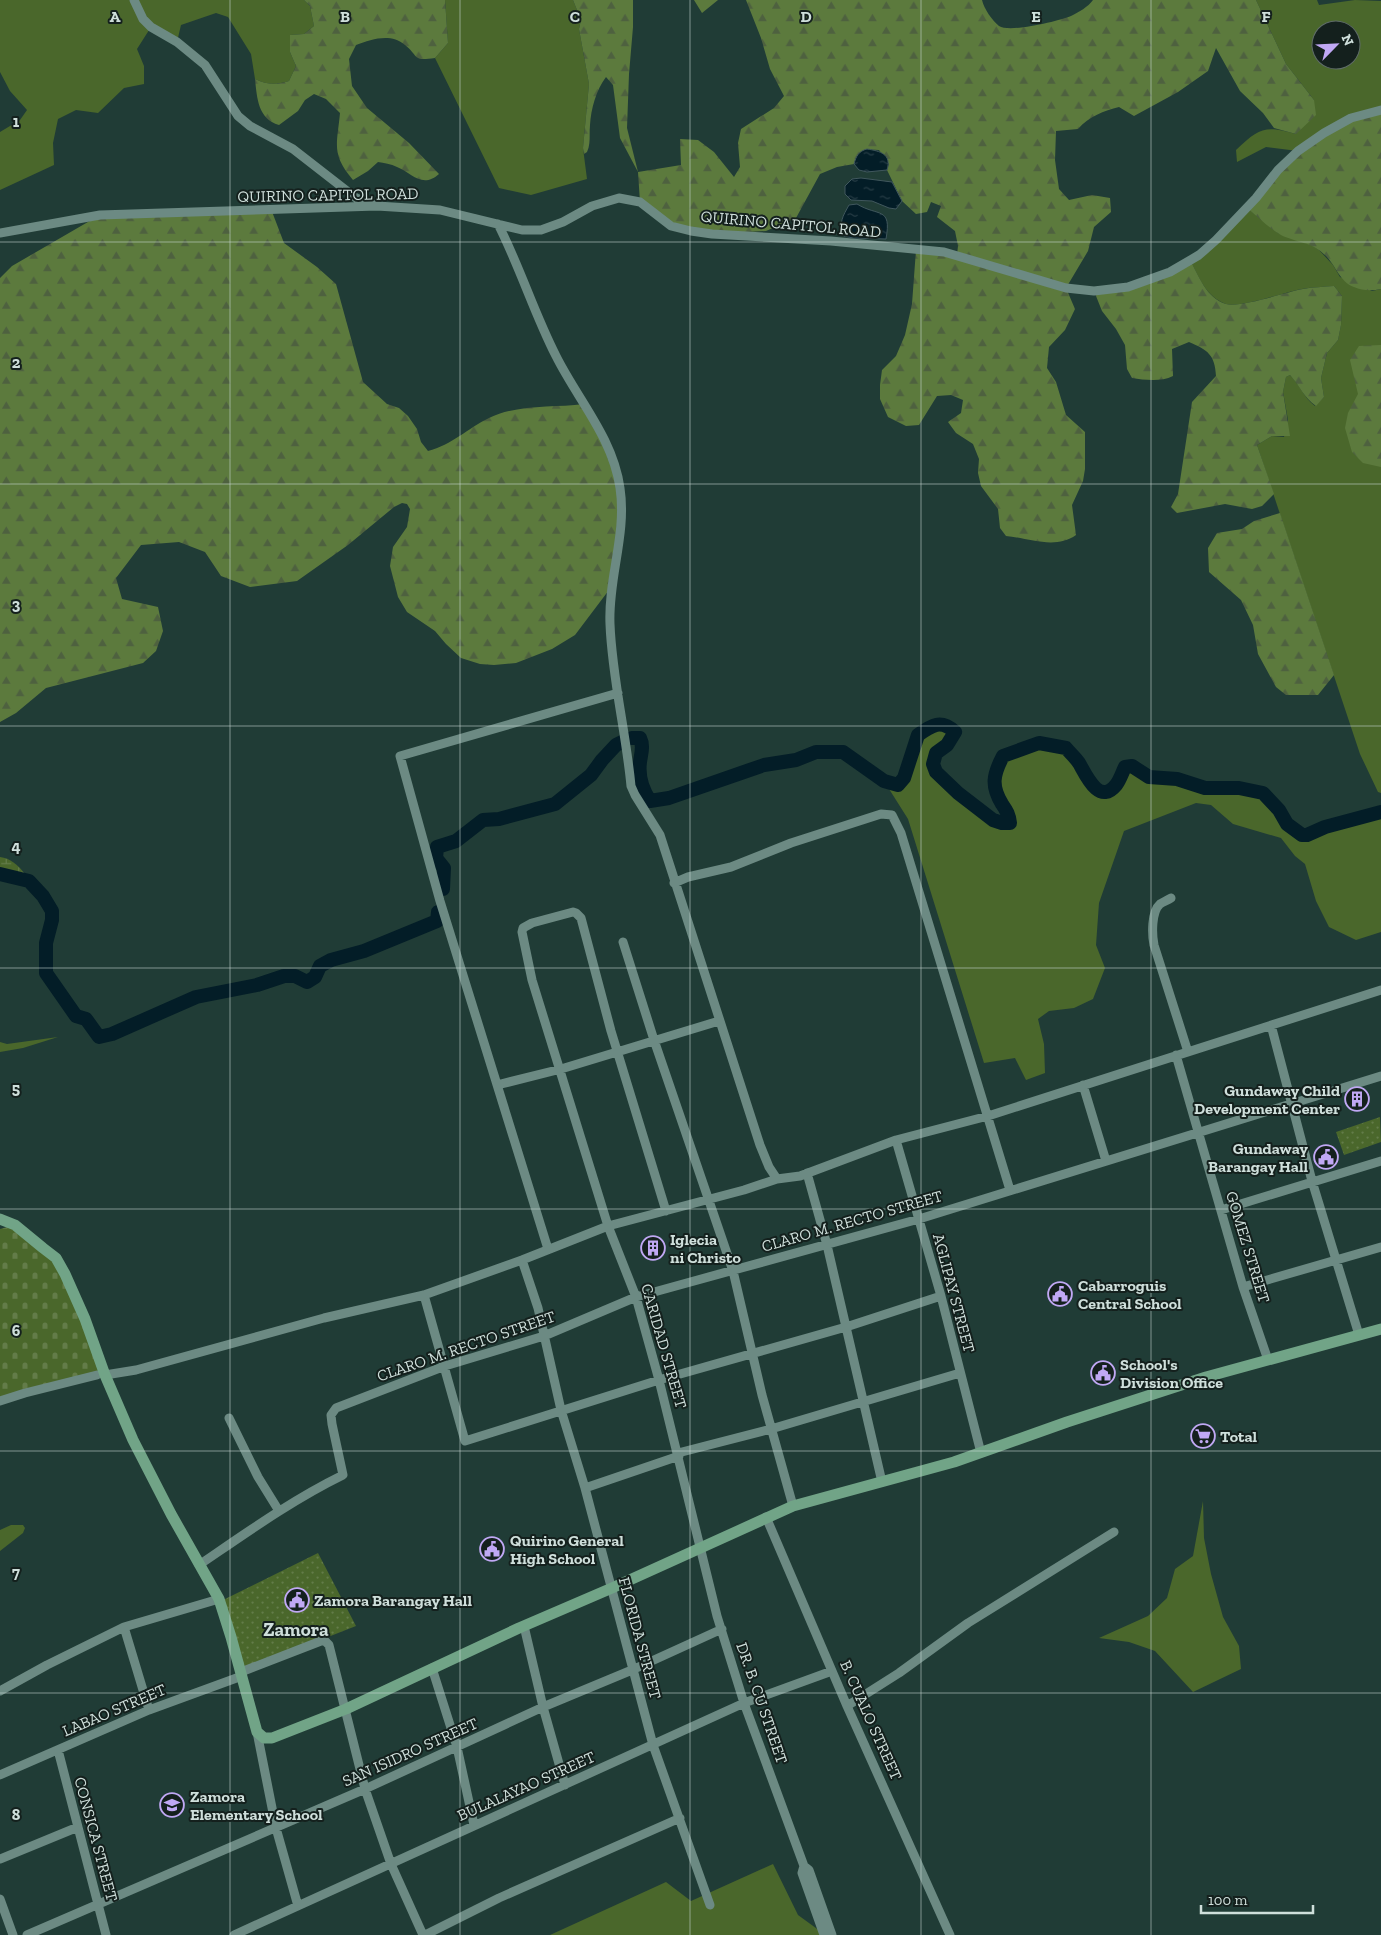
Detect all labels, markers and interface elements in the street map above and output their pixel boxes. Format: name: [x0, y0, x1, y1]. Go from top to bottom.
text: A: [110, 7, 121, 26]
text: B: [340, 7, 350, 26]
text: C: [570, 7, 580, 26]
text: D: [800, 7, 812, 26]
text: E: [1031, 7, 1041, 26]
text: F: [1261, 7, 1271, 26]
north arrow: [1311, 20, 1361, 70]
text: N: [1337, 32, 1357, 49]
text: 1: [13, 112, 20, 131]
street label: QUIRINO CAPITOL ROAD: [237, 184, 419, 206]
street label: QUIRINO CAPITOL ROAD: [700, 207, 882, 241]
text: 2: [12, 353, 21, 372]
text: 3: [12, 595, 21, 614]
text: 4: [11, 837, 21, 856]
text: 5: [12, 1079, 20, 1098]
place label: Gundaway Child Development Center: [1194, 1081, 1340, 1118]
building icon: Gundaway Child Development Center: [1344, 1086, 1370, 1112]
place label: Gundaway Barangay Hall: [1208, 1139, 1309, 1176]
public building icon: Gundaway Barangay Hall: [1313, 1144, 1339, 1170]
street label: CLARO M. RECTO STREET: [759, 1186, 945, 1256]
street label: GOMEZ STREET: [1222, 1189, 1274, 1305]
place label: Iglecia ni Christo: [670, 1230, 741, 1267]
street label: AGLIPAY STREET: [929, 1231, 979, 1355]
building icon: Iglecia ni Christo: [640, 1235, 666, 1261]
place label: Cabarroguis Central School: [1078, 1276, 1182, 1313]
street label: CARIDAD STREET: [637, 1281, 691, 1411]
public building icon: Cabarroguis Central School: [1047, 1281, 1073, 1307]
street label: CLARO M. RECTO STREET: [374, 1306, 558, 1385]
text: 6: [12, 1321, 21, 1340]
place label: School's Division Office: [1120, 1355, 1223, 1392]
public building icon: School's Division Office: [1090, 1360, 1116, 1386]
supermarket icon: Total: [1190, 1423, 1216, 1449]
place label: Total: [1220, 1427, 1258, 1446]
place label: Quirino General High School: [510, 1531, 624, 1568]
public building icon: Quirino General High School: [479, 1536, 505, 1562]
text: 7: [12, 1563, 20, 1582]
street label: FLORIDA STREET: [615, 1575, 665, 1701]
public building icon: Zamora Barangay Hall: [284, 1587, 310, 1613]
place label: Zamora Barangay Hall: [314, 1591, 472, 1610]
district label: Zamora: [263, 1618, 329, 1641]
street label: DR. B. CU STREET: [732, 1640, 792, 1766]
street label: B. CUALO STREET: [836, 1657, 906, 1783]
street label: LABAO STREET: [59, 1680, 169, 1740]
street label: SAN ISIDRO STREET: [339, 1714, 481, 1790]
street label: BULALAYAO STREET: [454, 1747, 598, 1825]
street label: CONSICA STREET: [70, 1775, 122, 1903]
place label: Zamora Elementary School: [190, 1787, 323, 1824]
school or university icon: Zamora Elementary School: [159, 1792, 185, 1818]
text: 8: [12, 1805, 21, 1824]
scale bar: [1201, 1882, 1314, 1914]
text: 100 m: [1208, 1891, 1247, 1909]

